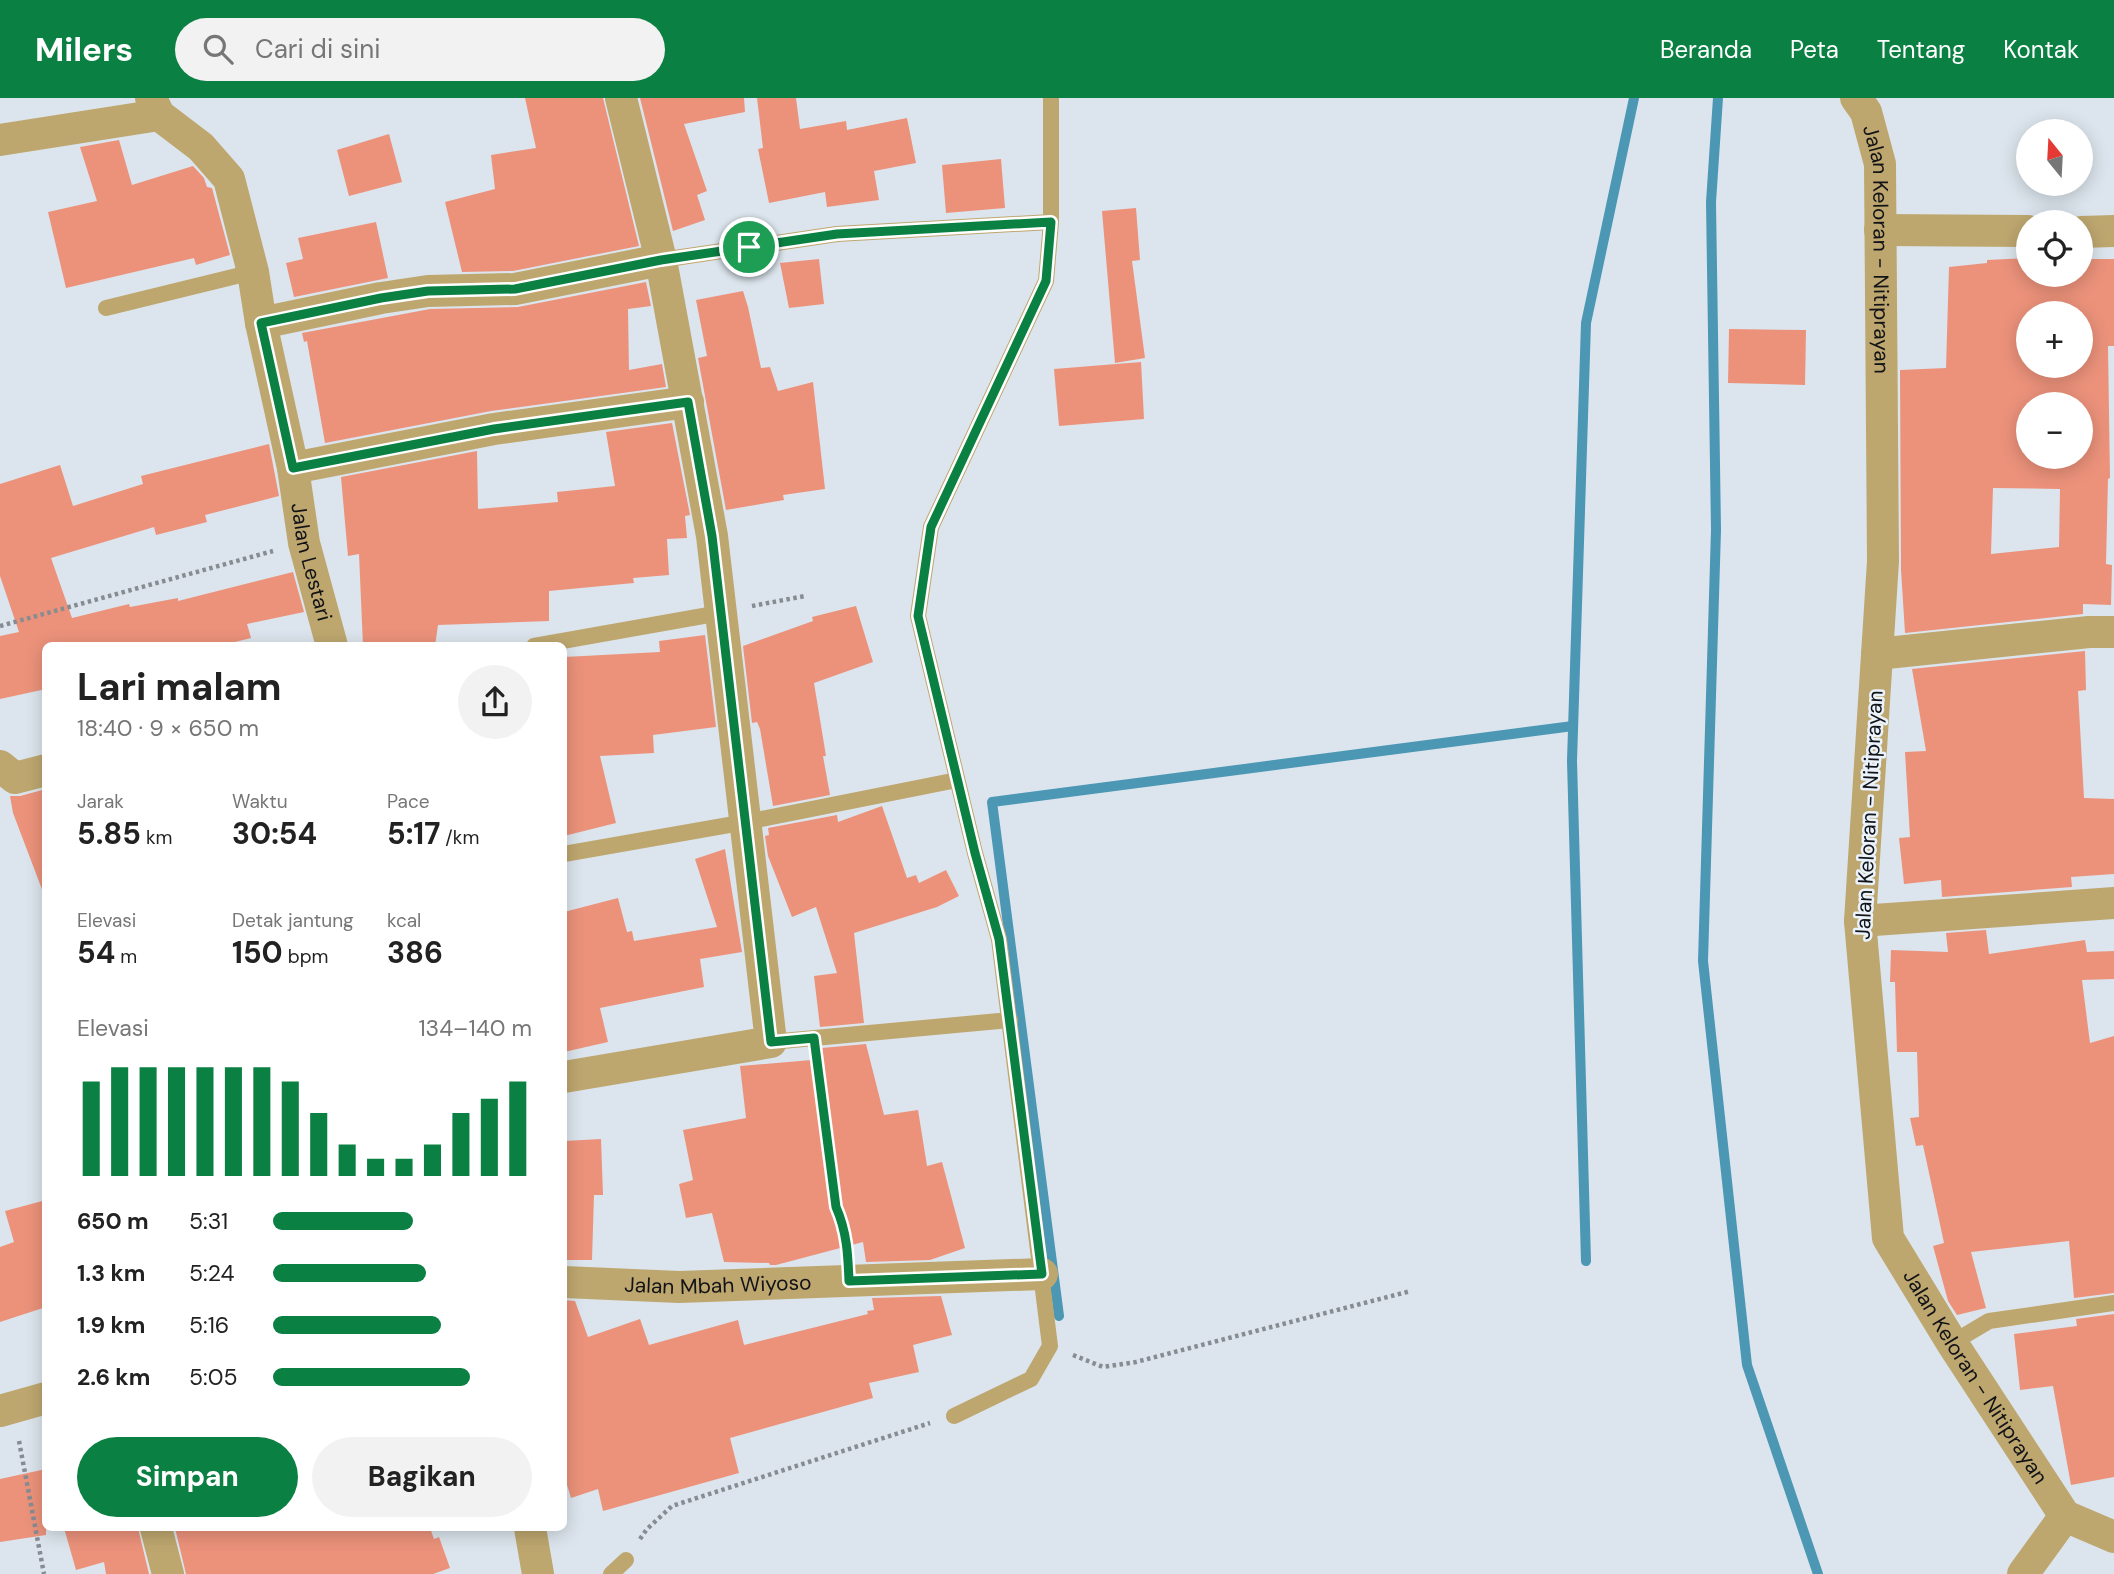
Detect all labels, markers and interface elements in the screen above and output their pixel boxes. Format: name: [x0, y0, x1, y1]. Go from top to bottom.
search box: [175, 18, 665, 81]
text: Milers: [35, 28, 133, 71]
icon: search: [199, 30, 237, 68]
text: Cari di sini: [255, 32, 381, 66]
text: Beranda: [1660, 34, 1752, 65]
text: Peta: [1790, 34, 1839, 65]
text: Tentang: [1877, 34, 1965, 65]
text: Kontak: [2003, 34, 2079, 65]
north arrow: [2016, 119, 2093, 196]
map controls: [2016, 119, 2093, 469]
street label: Jalan Keloran - Nitiprayan: [1856, 122, 1896, 374]
button: locate: [2016, 210, 2093, 287]
pin: [719, 217, 779, 277]
icon: arrive: [730, 228, 768, 266]
button: +: [2016, 301, 2093, 378]
button: −: [2016, 392, 2093, 469]
street label: Jalan Lestari: [284, 501, 339, 624]
text: Lari malam: [77, 662, 282, 712]
button: share: [458, 665, 532, 739]
street label: Jalan Keloran - Nitiprayan: [1848, 690, 1890, 940]
text: 18:40 · 9 × 650 m: [77, 713, 259, 743]
text: Jarak: [77, 789, 124, 814]
text: Waktu: [232, 789, 288, 814]
text: Pace: [387, 789, 430, 814]
text: 5.85: [77, 814, 141, 853]
text: 30:54: [232, 814, 317, 853]
text: 5:17: [387, 814, 440, 853]
text: km: [141, 825, 172, 850]
text: /km: [440, 825, 479, 850]
text: Elevasi: [77, 908, 136, 933]
text: Detak jantung: [232, 908, 354, 933]
text: kcal: [387, 908, 421, 933]
text: 54: [77, 933, 115, 972]
text: 150: [232, 933, 283, 972]
text: 386: [387, 933, 443, 972]
text: m: [115, 944, 137, 969]
text: bpm: [283, 944, 328, 969]
text: Elevasi: [77, 1013, 149, 1043]
text: 134–140 m: [418, 1013, 532, 1043]
text: 650 m: [77, 1206, 149, 1236]
text: 5:31: [189, 1206, 228, 1236]
text: 1.3 km: [77, 1258, 145, 1288]
text: 5:24: [189, 1258, 235, 1288]
street label: Jalan Keloran - Nitiprayan: [1896, 1264, 2054, 1489]
street label: Jalan Mbah Wiyoso: [624, 1268, 812, 1301]
text: 1.9 km: [77, 1310, 145, 1340]
text: 5:16: [189, 1310, 229, 1340]
text: 2.6 km: [77, 1362, 150, 1392]
text: 5:05: [189, 1362, 237, 1392]
button: Simpan: [77, 1437, 298, 1517]
button: Bagikan: [312, 1437, 532, 1517]

